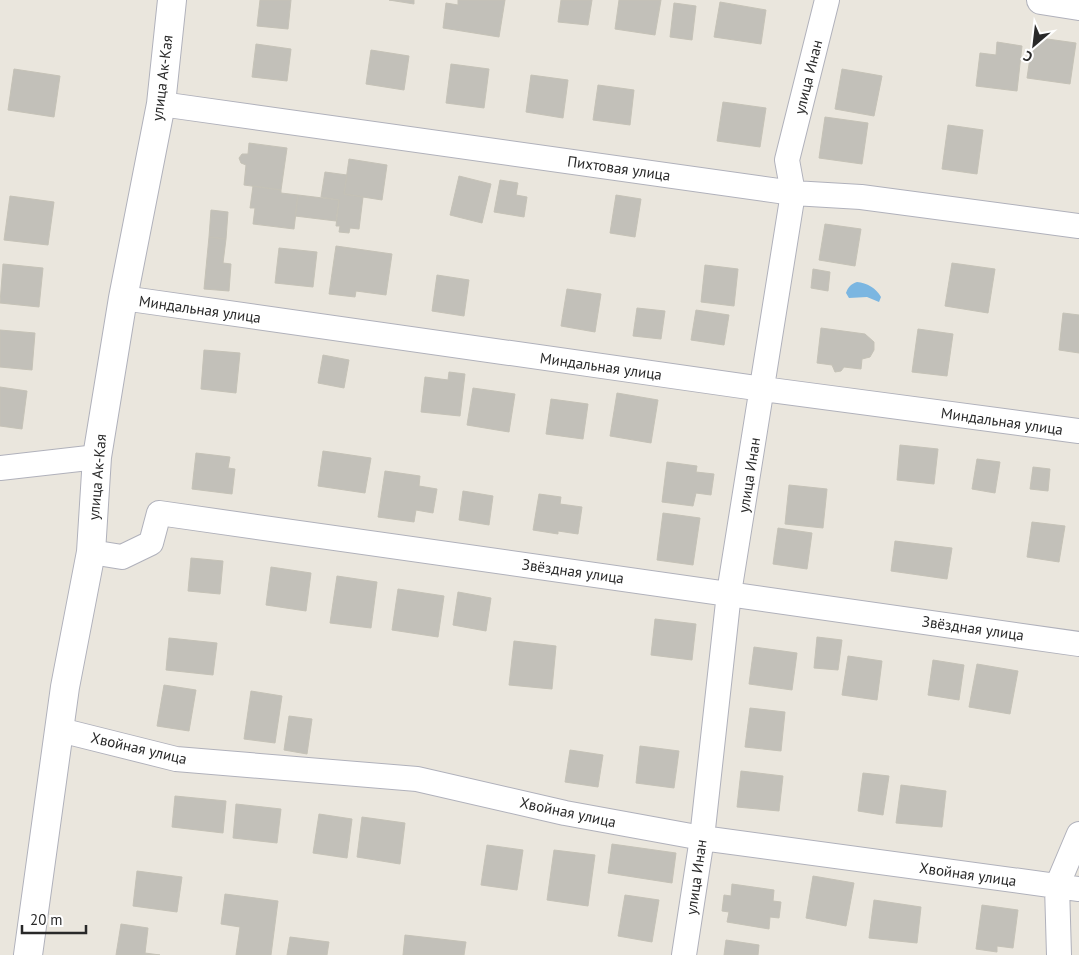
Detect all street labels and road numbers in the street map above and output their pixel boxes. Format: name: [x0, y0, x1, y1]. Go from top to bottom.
street label: улица Ак-Кая: [147, 34, 177, 122]
street label: улица Инан: [790, 38, 826, 116]
street label: Пихтовая улица: [566, 151, 672, 185]
street label: Миндальная улица: [138, 291, 262, 327]
street label: Миндальная улица: [539, 348, 663, 384]
street label: Миндальная улица: [940, 403, 1064, 439]
street label: улица Ак-Кая: [84, 433, 110, 521]
street label: улица Инан: [734, 436, 764, 514]
street label: Звёздная улица: [521, 554, 625, 588]
street label: Звёздная улица: [921, 611, 1025, 645]
street label: Хвойная улица: [89, 728, 189, 768]
street label: Хвойная улица: [518, 793, 618, 831]
street label: улица Инан: [681, 838, 711, 916]
street label: Хвойная улица: [918, 858, 1018, 890]

